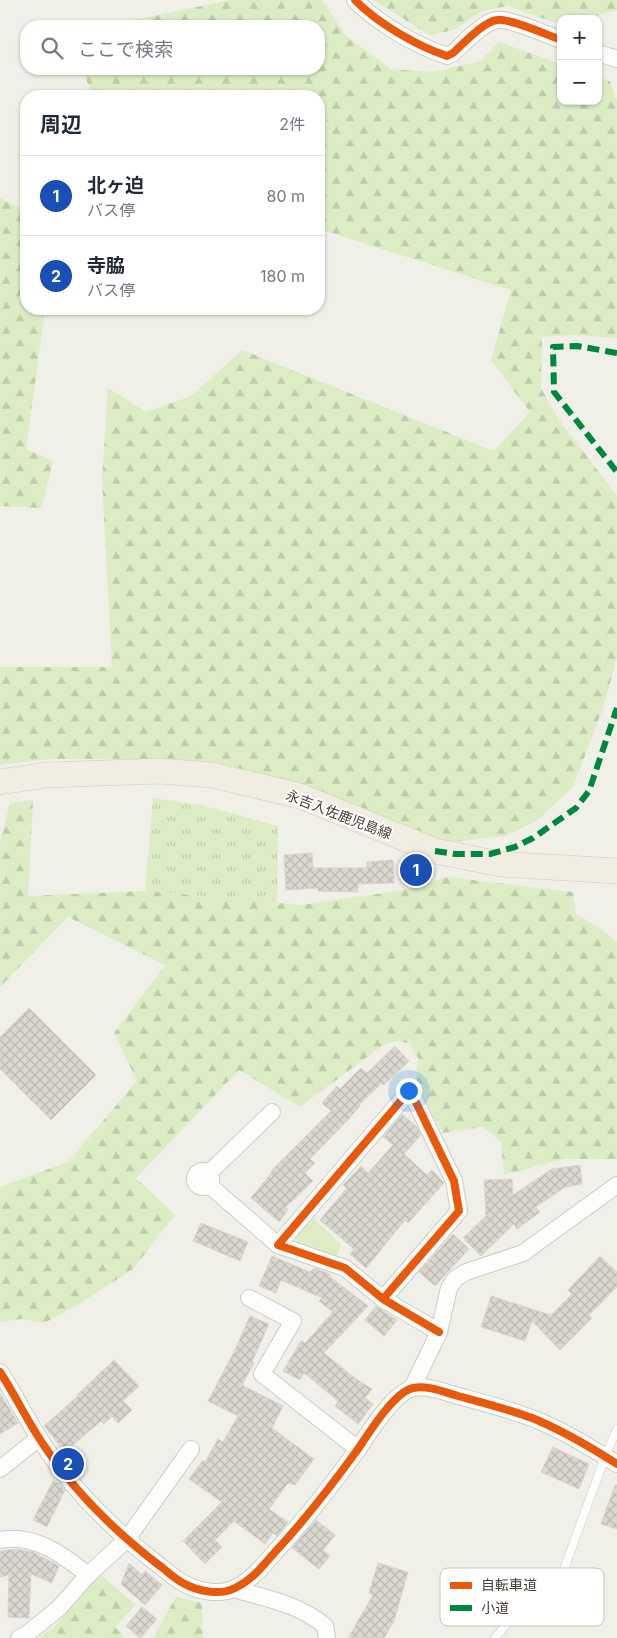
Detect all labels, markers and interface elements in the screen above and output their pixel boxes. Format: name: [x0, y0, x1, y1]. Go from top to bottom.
map controls: [557, 15, 602, 105]
button: +: [557, 15, 602, 60]
search box: [20, 20, 325, 75]
icon: search: [38, 34, 66, 62]
text: ここで検索: [78, 38, 173, 61]
button: −: [557, 60, 602, 105]
text: 周辺: [40, 112, 82, 137]
text: 2件: [279, 114, 305, 134]
text: 北ヶ迫: [87, 174, 144, 197]
text: 1: [53, 186, 59, 206]
text: 80 m: [266, 186, 305, 206]
text: バス停: [87, 200, 135, 220]
text: 寺脇: [87, 254, 125, 277]
text: 2: [51, 266, 61, 286]
text: 180 m: [260, 266, 305, 286]
text: バス停: [87, 280, 135, 300]
street label: 永吉入佐鹿児島線: [284, 786, 394, 842]
pin: 1: [400, 851, 432, 889]
your location: [396, 1078, 422, 1104]
pin: 2: [52, 1445, 84, 1483]
legend: [440, 1568, 604, 1626]
text: 自転車道: [481, 1576, 537, 1593]
text: 小道: [481, 1599, 509, 1616]

